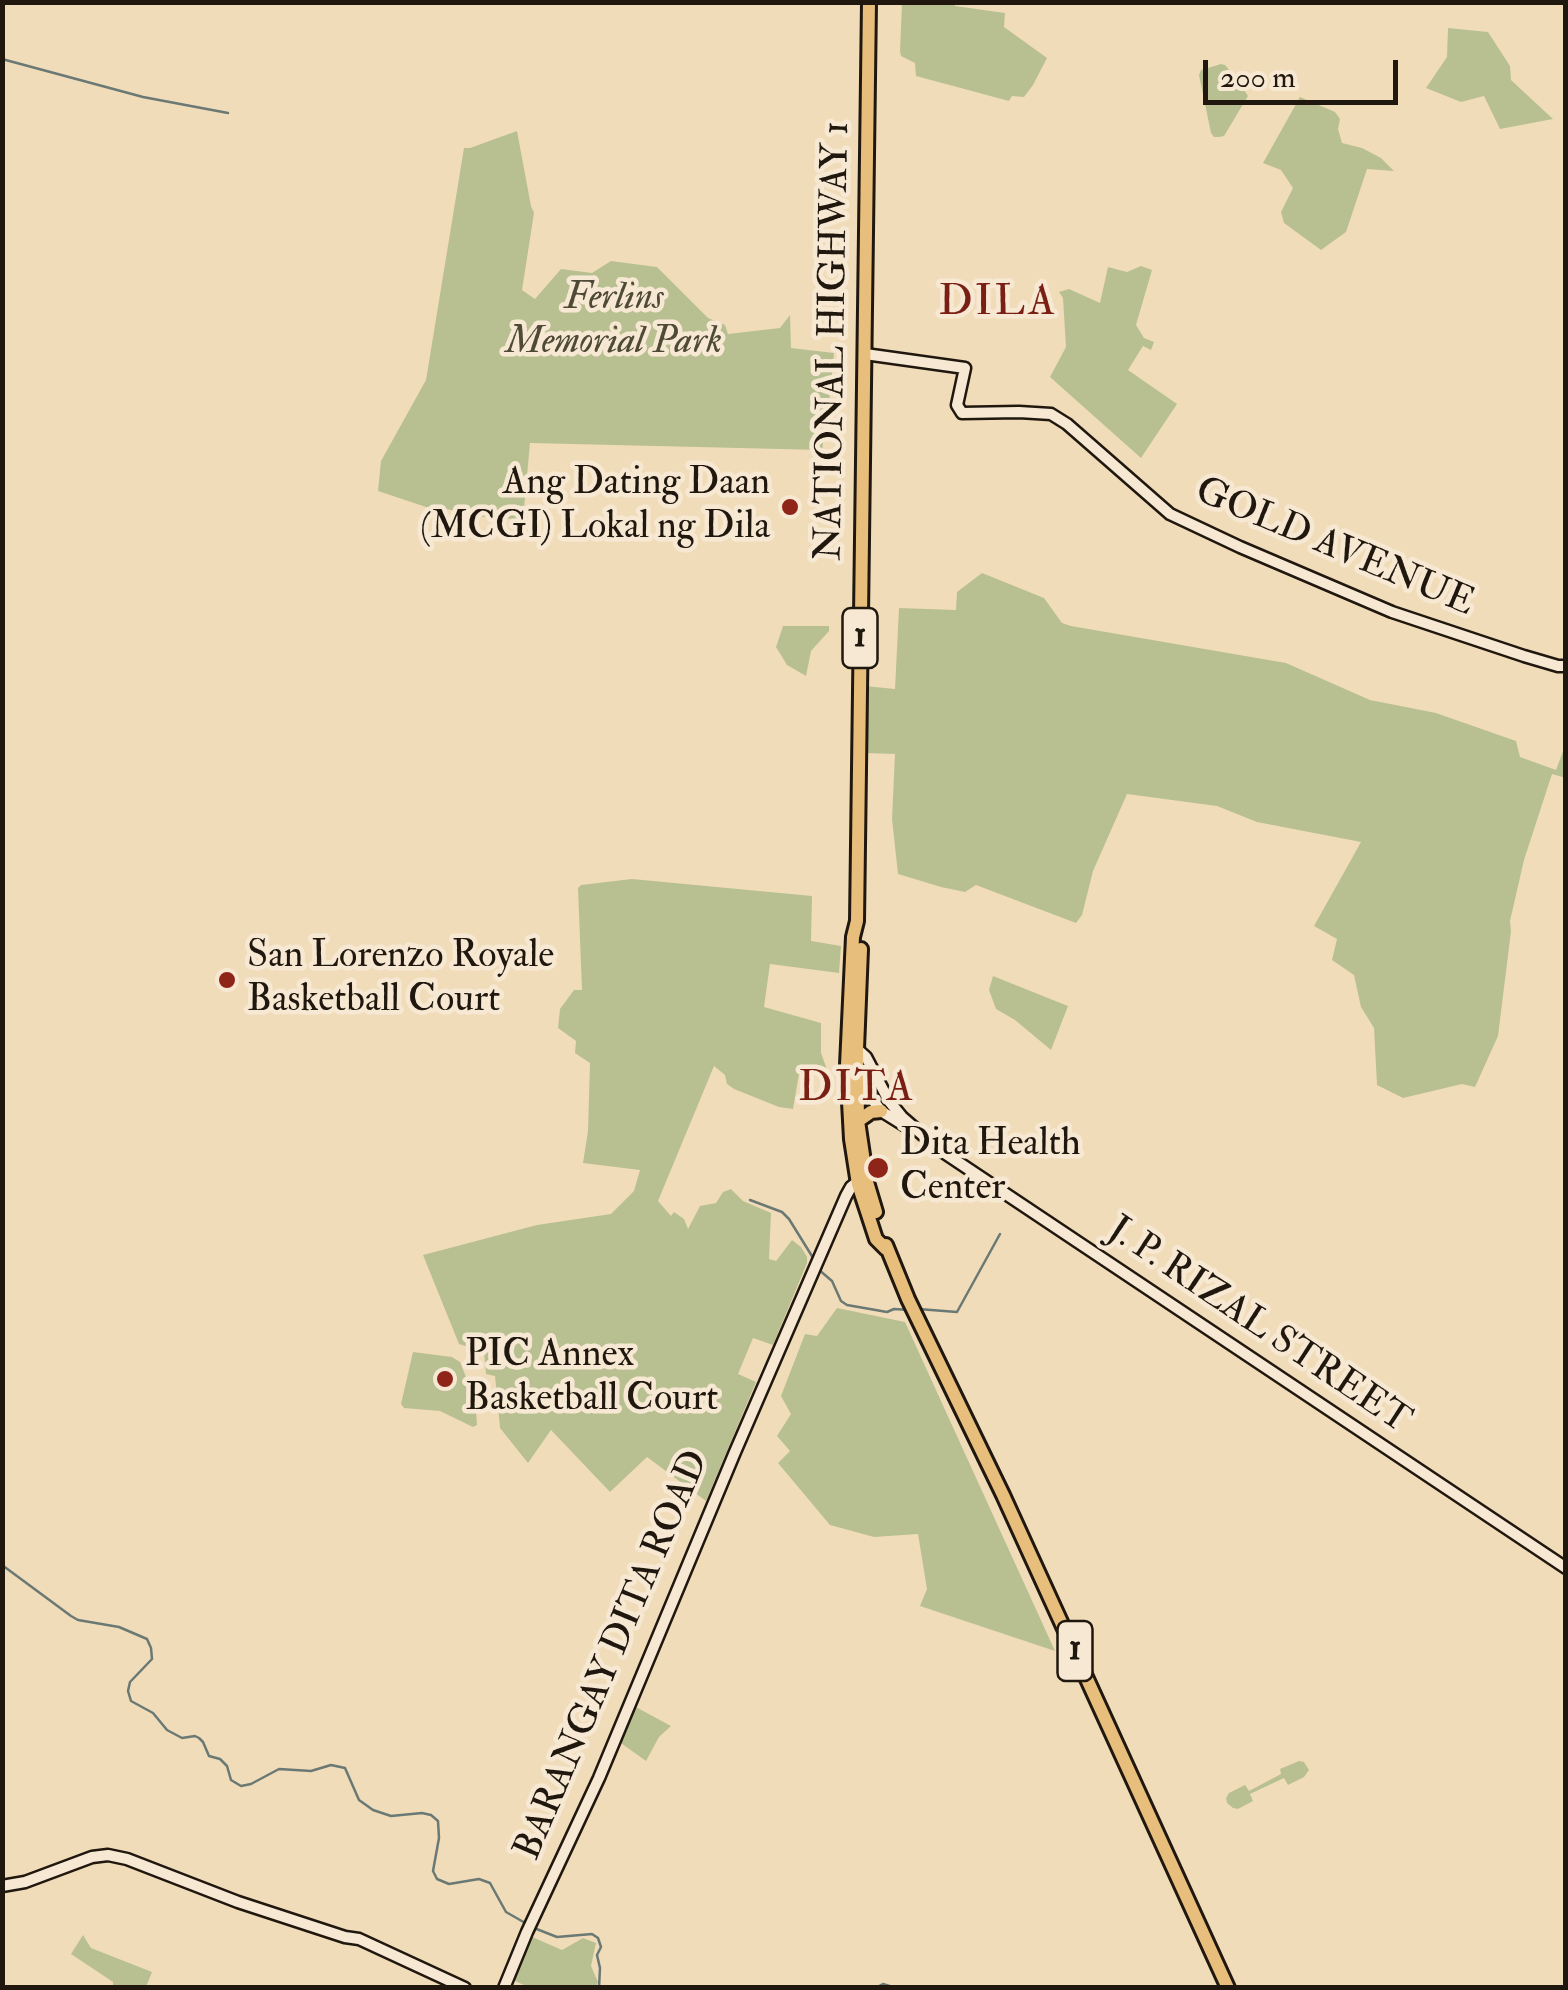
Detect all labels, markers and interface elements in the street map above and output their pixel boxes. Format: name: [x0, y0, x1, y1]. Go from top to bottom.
scale bar: [1208, 40, 1403, 102]
text: 200 m: [1220, 59, 1296, 96]
street label: NATIONAL HIGHWAY 1: [808, 121, 862, 561]
park label: Ferlins Memorial Park: [506, 277, 722, 366]
district label: DILA: [939, 280, 1057, 330]
place label: Ang Dating Daan (MCGI) Lokal ng Dila: [420, 462, 770, 552]
street label: GOLD AVENUE: [1188, 470, 1480, 628]
marker: Ang Dating Daan (MCGI) Lokal ng Dila: [779, 496, 801, 518]
road number: 1: [842, 608, 878, 668]
place label: San Lorenzo Royale Basketball Court: [247, 935, 554, 1024]
marker: San Lorenzo Royale Basketball Court: [216, 969, 238, 991]
district label: DITA: [798, 1066, 916, 1116]
place label: Dita Health Center: [900, 1123, 1081, 1212]
marker: Dita Health Center: [865, 1155, 891, 1181]
street label: J. P. RIZAL STREET: [1098, 1209, 1418, 1445]
place label: PIC Annex Basketball Court: [465, 1334, 718, 1424]
marker: PIC Annex Basketball Court: [434, 1368, 456, 1390]
street label: BARANGAY DITA ROAD: [507, 1445, 721, 1867]
road number: 1: [1058, 1621, 1092, 1681]

